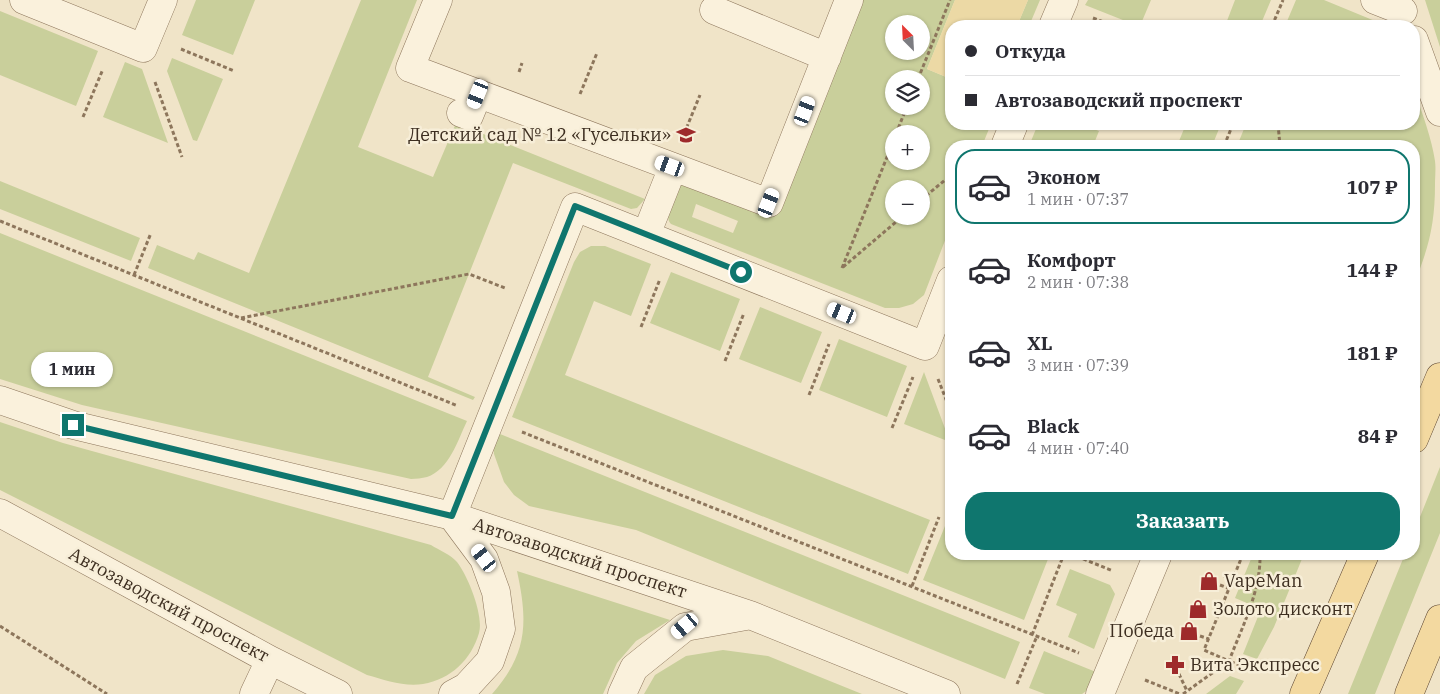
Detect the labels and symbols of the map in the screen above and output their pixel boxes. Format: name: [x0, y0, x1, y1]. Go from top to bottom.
north arrow: [885, 15, 930, 60]
car: [465, 77, 490, 111]
car: [792, 94, 817, 128]
place label: Детский сад № 12 «Гусельки»: [408, 123, 671, 146]
school or university icon: Детский сад № 12 «Гусельки»: [675, 124, 697, 146]
car: [653, 154, 686, 178]
car: [756, 186, 781, 220]
route start: [730, 261, 752, 283]
car: [825, 300, 858, 326]
callout: 1 мин: [32, 352, 114, 388]
route end: [62, 414, 84, 436]
street label: Автозаводский проспект: [470, 512, 690, 603]
street label: Автозаводский проспект: [65, 542, 273, 667]
car: [468, 542, 499, 574]
place label: VapeMan: [1224, 569, 1303, 592]
shop icon: VapeMan: [1198, 570, 1220, 592]
place label: Золото дисконт: [1213, 597, 1353, 620]
shop icon: Золото дисконт: [1187, 598, 1209, 620]
car: [668, 611, 701, 641]
place label: Победа: [1109, 619, 1174, 642]
shop icon: Победа: [1178, 620, 1200, 642]
place label: Вита Экспресс: [1190, 653, 1320, 676]
pharmacy icon: Вита Экспресс: [1164, 654, 1186, 676]

